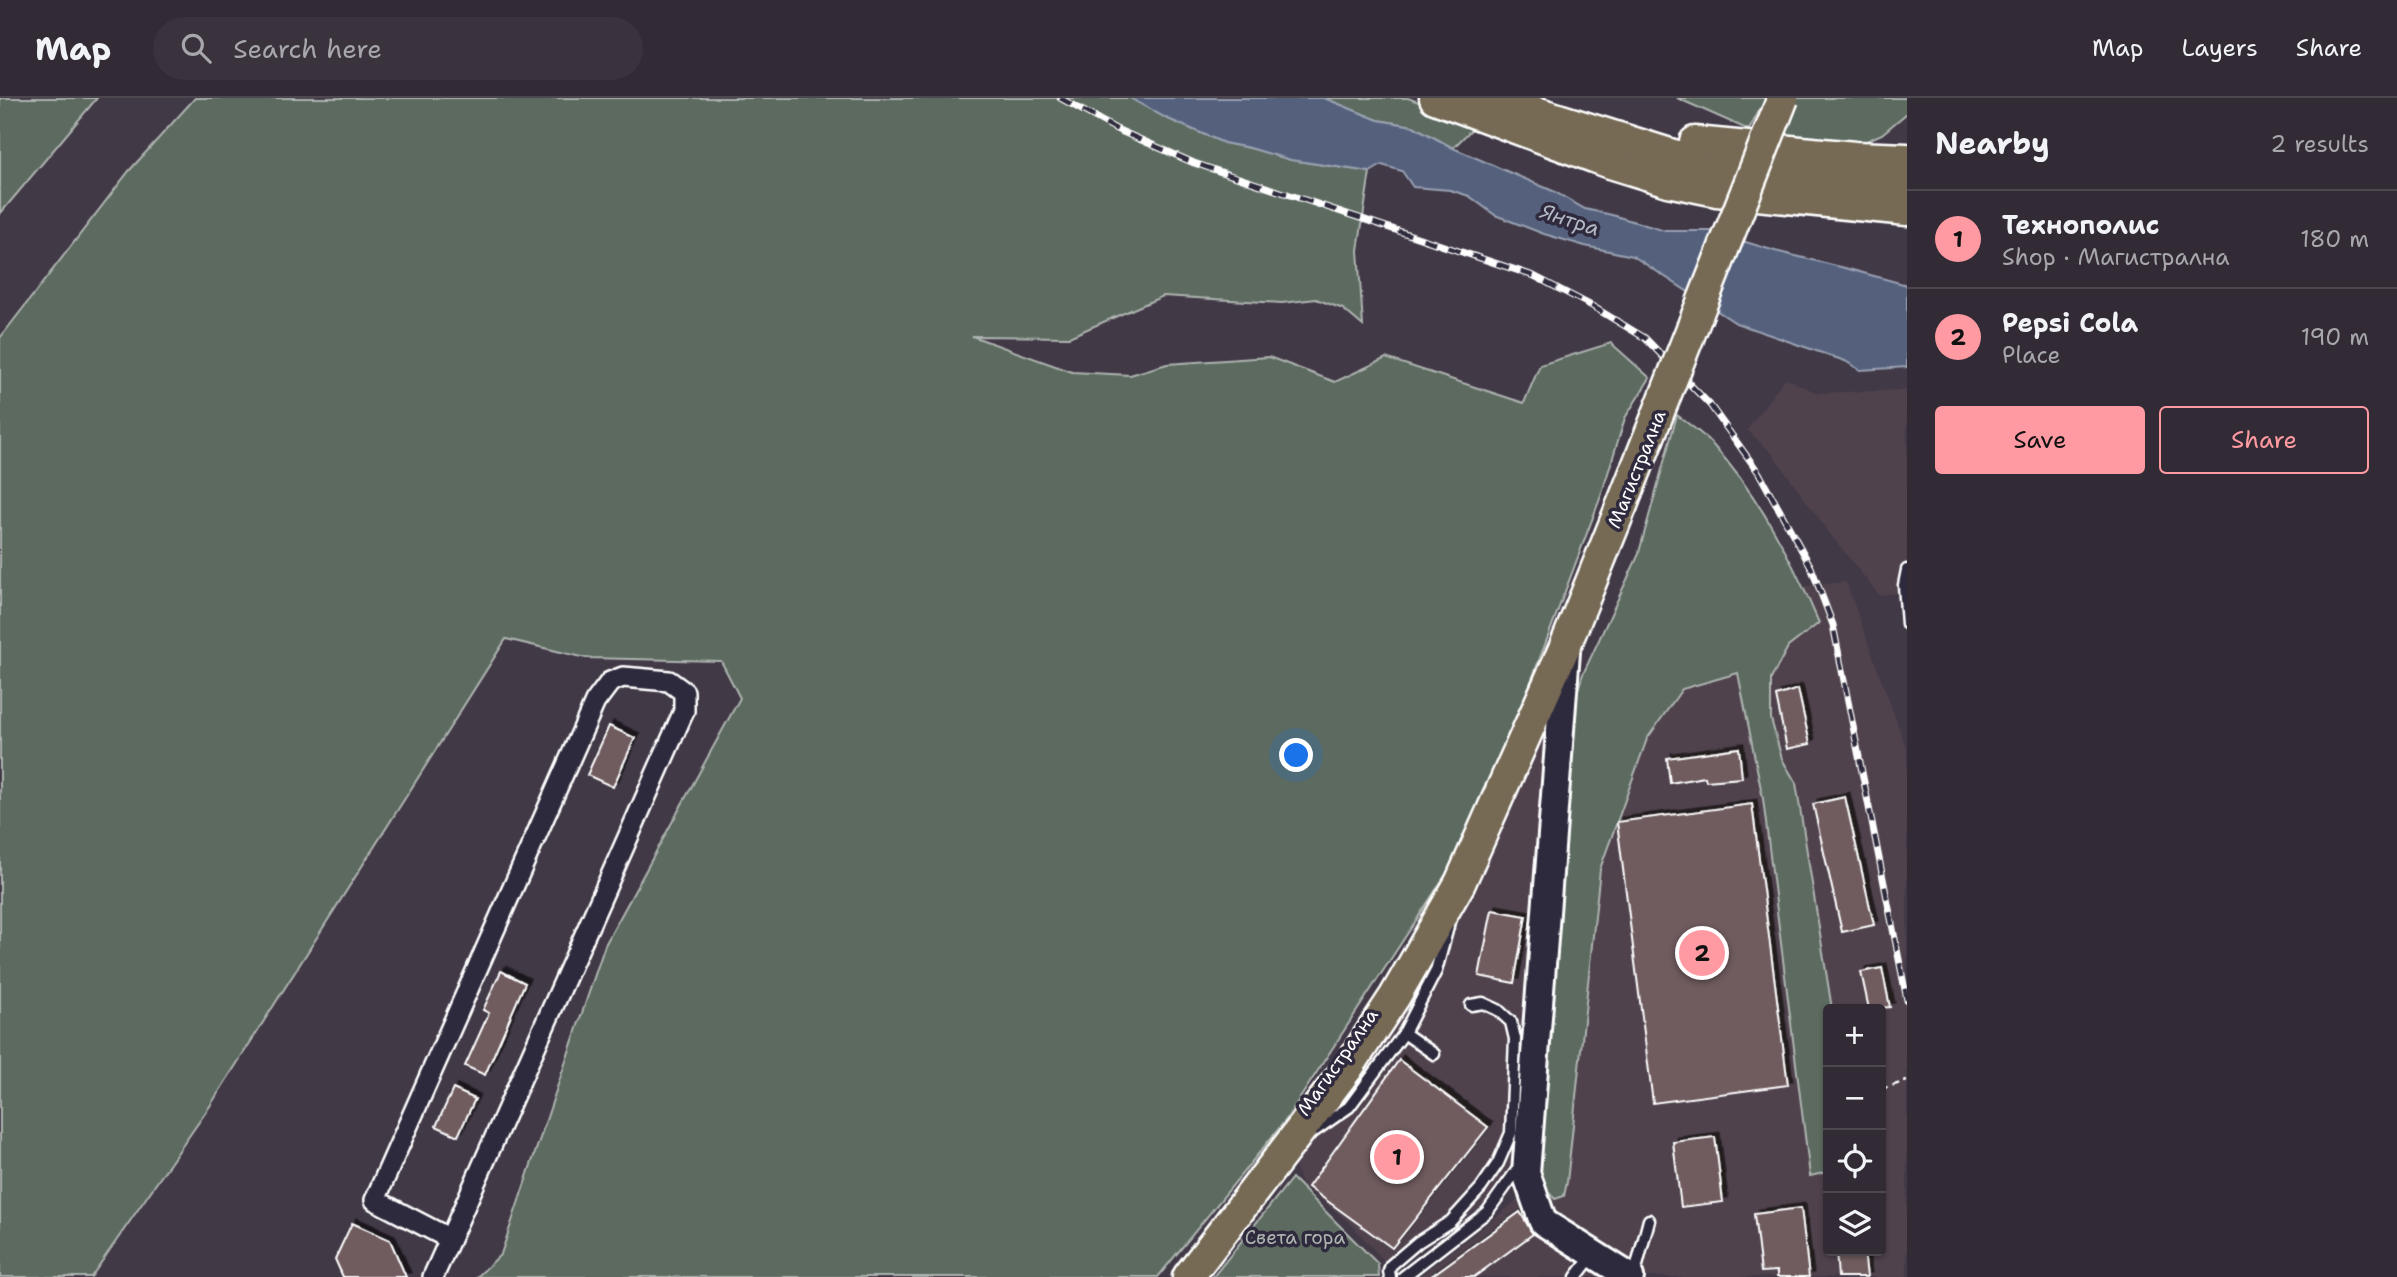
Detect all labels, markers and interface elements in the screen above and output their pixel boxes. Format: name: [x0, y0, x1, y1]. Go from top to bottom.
search box: [153, 17, 643, 80]
text: Map: [35, 26, 111, 71]
icon: search: [177, 29, 215, 67]
text: Search here: [233, 31, 382, 66]
text: Map: [2092, 32, 2143, 64]
text: Layers: [2181, 32, 2258, 64]
text: Share: [2296, 32, 2362, 64]
text: Nearby: [1935, 123, 2050, 164]
text: 2 results: [2270, 129, 2369, 159]
water label: Янтра: [1536, 197, 1603, 243]
text: Технополис: [2002, 207, 2159, 242]
text: 1: [1953, 224, 1963, 254]
text: 180 m: [2300, 224, 2369, 254]
text: Shop · Магистрална: [2002, 242, 2230, 272]
text: Pepsi Cola: [2002, 305, 2138, 340]
text: 2: [1950, 322, 1966, 352]
text: 190 m: [2301, 322, 2369, 352]
text: Place: [2002, 340, 2061, 370]
street label: Магистрална: [1601, 406, 1672, 532]
button: Save: [1935, 406, 2145, 474]
button: Share: [2159, 406, 2369, 474]
your location: [1279, 738, 1313, 772]
pin: 2: [1679, 927, 1725, 979]
street label: Магистрална: [1291, 1004, 1384, 1121]
map controls: [1823, 1004, 1886, 1256]
button: +: [1823, 1004, 1886, 1067]
button: −: [1823, 1067, 1886, 1130]
button: locate: [1823, 1130, 1886, 1193]
pin: 1: [1374, 1131, 1420, 1183]
button: layers: [1823, 1193, 1886, 1256]
park label: Света гора: [1245, 1225, 1345, 1250]

